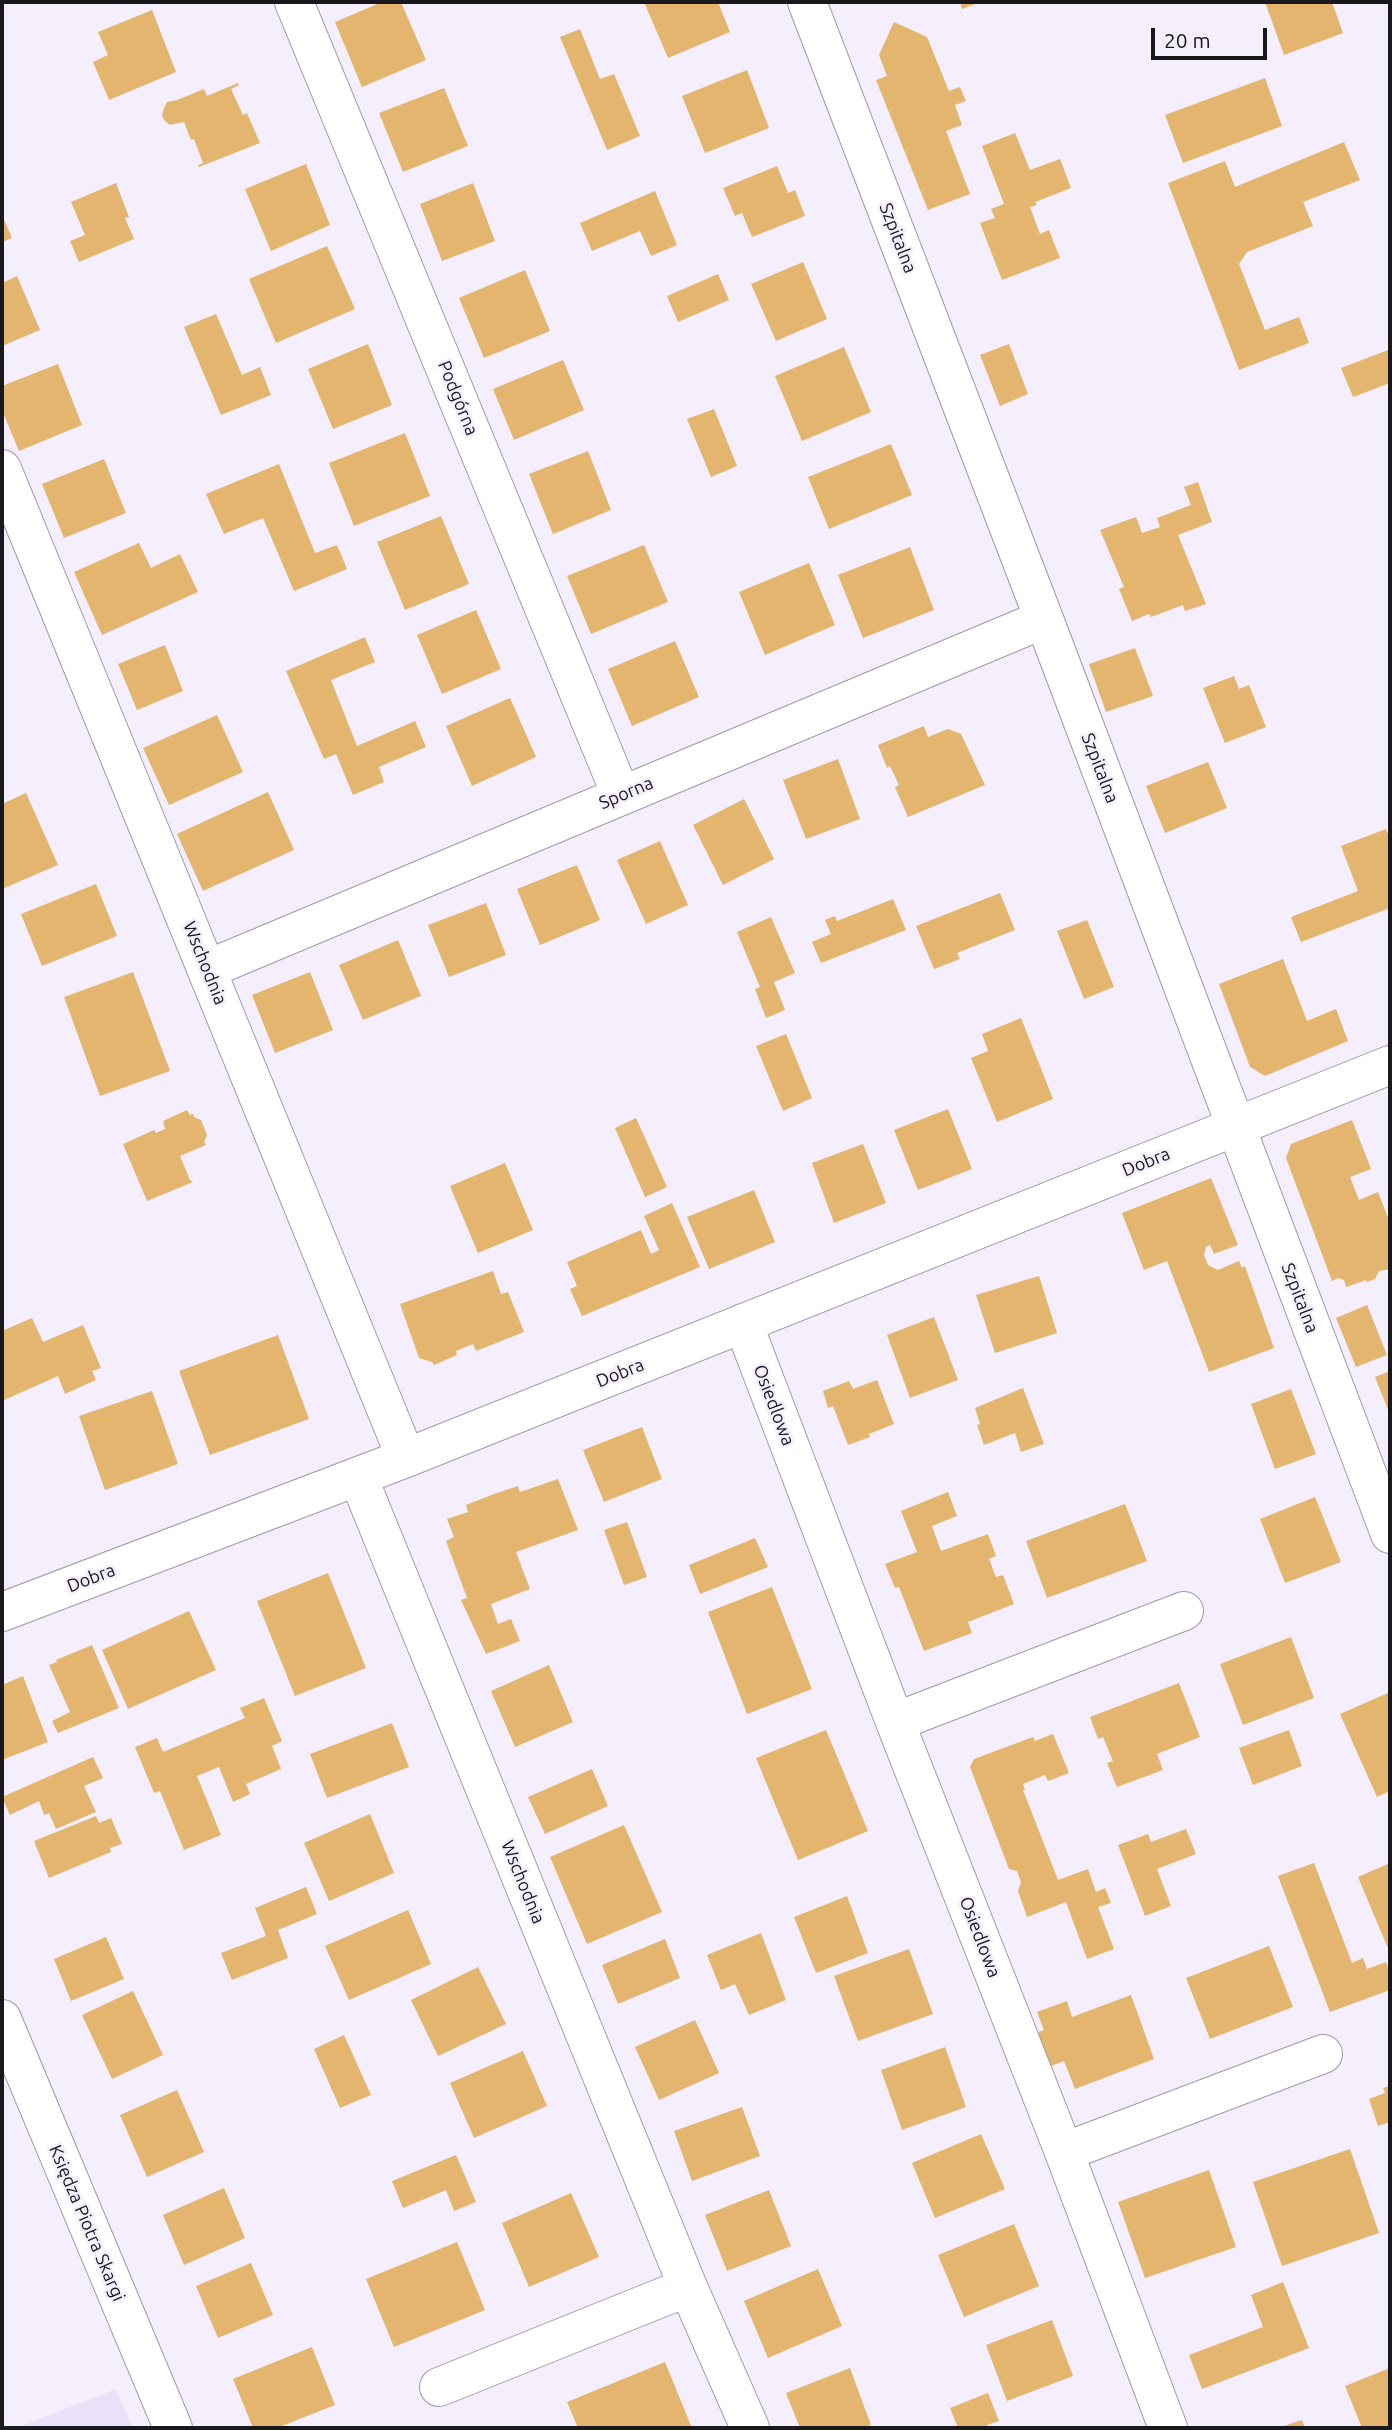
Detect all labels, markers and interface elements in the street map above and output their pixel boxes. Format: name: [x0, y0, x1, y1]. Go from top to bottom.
scale bar: [1154, 14, 1270, 58]
text: 20 m: [1164, 28, 1211, 52]
street label: Szpitalna: [875, 200, 921, 276]
street label: Podgórna: [433, 357, 483, 439]
street label: Szpitalna: [1077, 730, 1123, 806]
street label: Sporna: [596, 772, 656, 814]
street label: Wschodnia: [179, 918, 231, 1008]
street label: Dobra: [1119, 1143, 1173, 1181]
street label: Szpitalna: [1277, 1260, 1323, 1336]
street label: Dobra: [593, 1354, 647, 1392]
street label: Osiedlowa: [749, 1361, 799, 1449]
street label: Dobra: [64, 1559, 118, 1597]
street label: Wschodnia: [497, 1837, 549, 1927]
street label: Osiedlowa: [955, 1893, 1005, 1981]
street label: Księdza Piotra Skargi: [44, 2142, 130, 2304]

